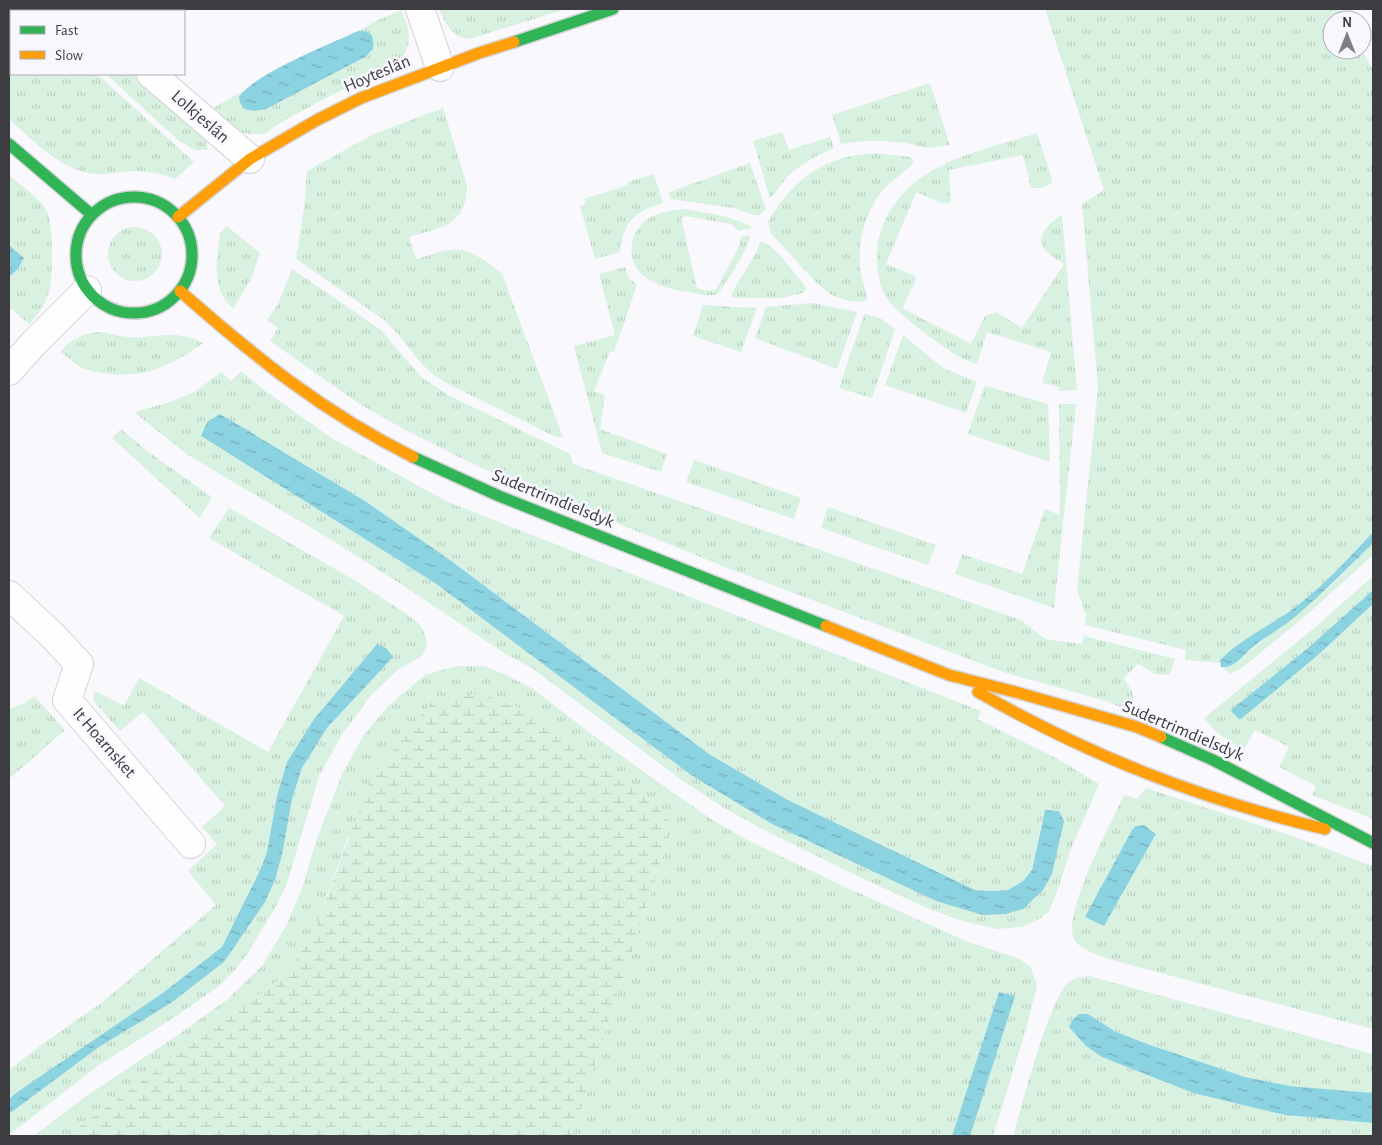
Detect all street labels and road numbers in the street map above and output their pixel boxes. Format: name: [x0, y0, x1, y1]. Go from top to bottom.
street label: Hoyteslân: [341, 52, 413, 96]
street label: Lolkjeslân: [168, 87, 232, 147]
street label: Sudertrimdielsdyk: [489, 466, 617, 532]
street label: Sudertrimdielsdyk: [1120, 697, 1247, 765]
street label: It Hoarnsket: [69, 705, 139, 782]

